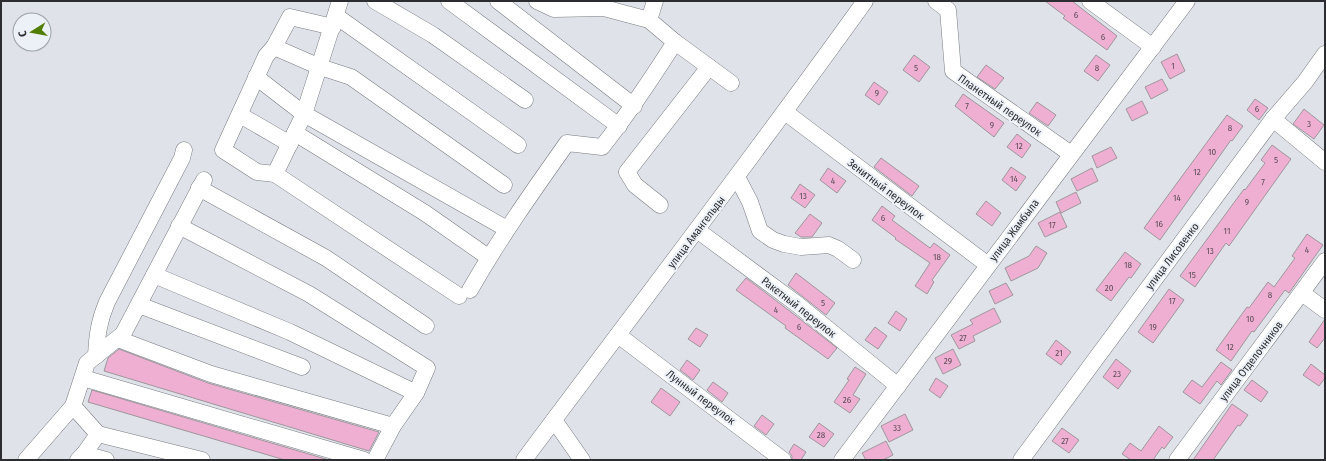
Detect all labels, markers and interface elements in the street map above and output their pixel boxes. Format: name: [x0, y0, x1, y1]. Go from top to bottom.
house number: 6: [1074, 10, 1079, 20]
north arrow: [12, 12, 52, 52]
text: С: [16, 30, 30, 38]
house number: 6: [1101, 32, 1106, 42]
house number: 1: [1171, 61, 1175, 71]
house number: 5: [914, 63, 918, 73]
house number: 8: [1095, 63, 1100, 73]
street label: Планетный переулок: [956, 72, 1045, 140]
house number: 9: [875, 88, 879, 98]
house number: 7: [965, 101, 969, 111]
house number: 6: [1255, 104, 1260, 114]
house number: 3: [1307, 119, 1311, 129]
house number: 9: [990, 120, 994, 130]
house number: 8: [1228, 123, 1233, 133]
house number: 12: [1015, 141, 1023, 151]
house number: 10: [1208, 147, 1216, 157]
house number: 5: [1274, 155, 1278, 165]
street label: Зенитный переулок: [845, 156, 927, 223]
house number: 12: [1193, 167, 1201, 177]
house number: 14: [1010, 174, 1019, 184]
house number: 4: [831, 176, 836, 186]
house number: 7: [1261, 177, 1265, 187]
house number: 13: [799, 191, 807, 201]
house number: 14: [1173, 193, 1182, 203]
street label: улица Амангельды: [665, 194, 728, 271]
street label: улица Жамбыла: [987, 197, 1042, 264]
house number: 9: [1245, 197, 1249, 207]
house number: 6: [881, 213, 886, 223]
house number: 16: [1155, 219, 1164, 229]
house number: 17: [1048, 220, 1056, 230]
street label: улица Лисовенко: [1143, 220, 1202, 292]
house number: 11: [1224, 226, 1230, 236]
house number: 4: [1305, 245, 1310, 255]
house number: 13: [1206, 246, 1214, 256]
house number: 18: [933, 252, 942, 262]
house number: 18: [1124, 260, 1133, 270]
house number: 15: [1188, 270, 1196, 280]
street label: Ракетный переулок: [759, 274, 839, 341]
house number: 20: [1105, 283, 1114, 293]
house number: 8: [1268, 290, 1273, 300]
house number: 17: [1168, 296, 1176, 306]
house number: 5: [821, 298, 825, 308]
house number: 4: [774, 305, 779, 315]
house number: 10: [1246, 314, 1254, 324]
street label: улица Отделочников: [1217, 319, 1286, 404]
house number: 6: [797, 322, 802, 332]
house number: 19: [1149, 322, 1157, 332]
house number: 27: [959, 333, 967, 343]
house number: 12: [1226, 342, 1234, 352]
house number: 21: [1055, 348, 1063, 358]
house number: 29: [944, 356, 952, 366]
street label: Лунный переулок: [664, 367, 738, 428]
house number: 23: [1113, 369, 1121, 379]
house number: 26: [843, 395, 852, 405]
house number: 33: [893, 423, 901, 433]
house number: 28: [817, 430, 826, 440]
house number: 27: [1061, 436, 1069, 446]

